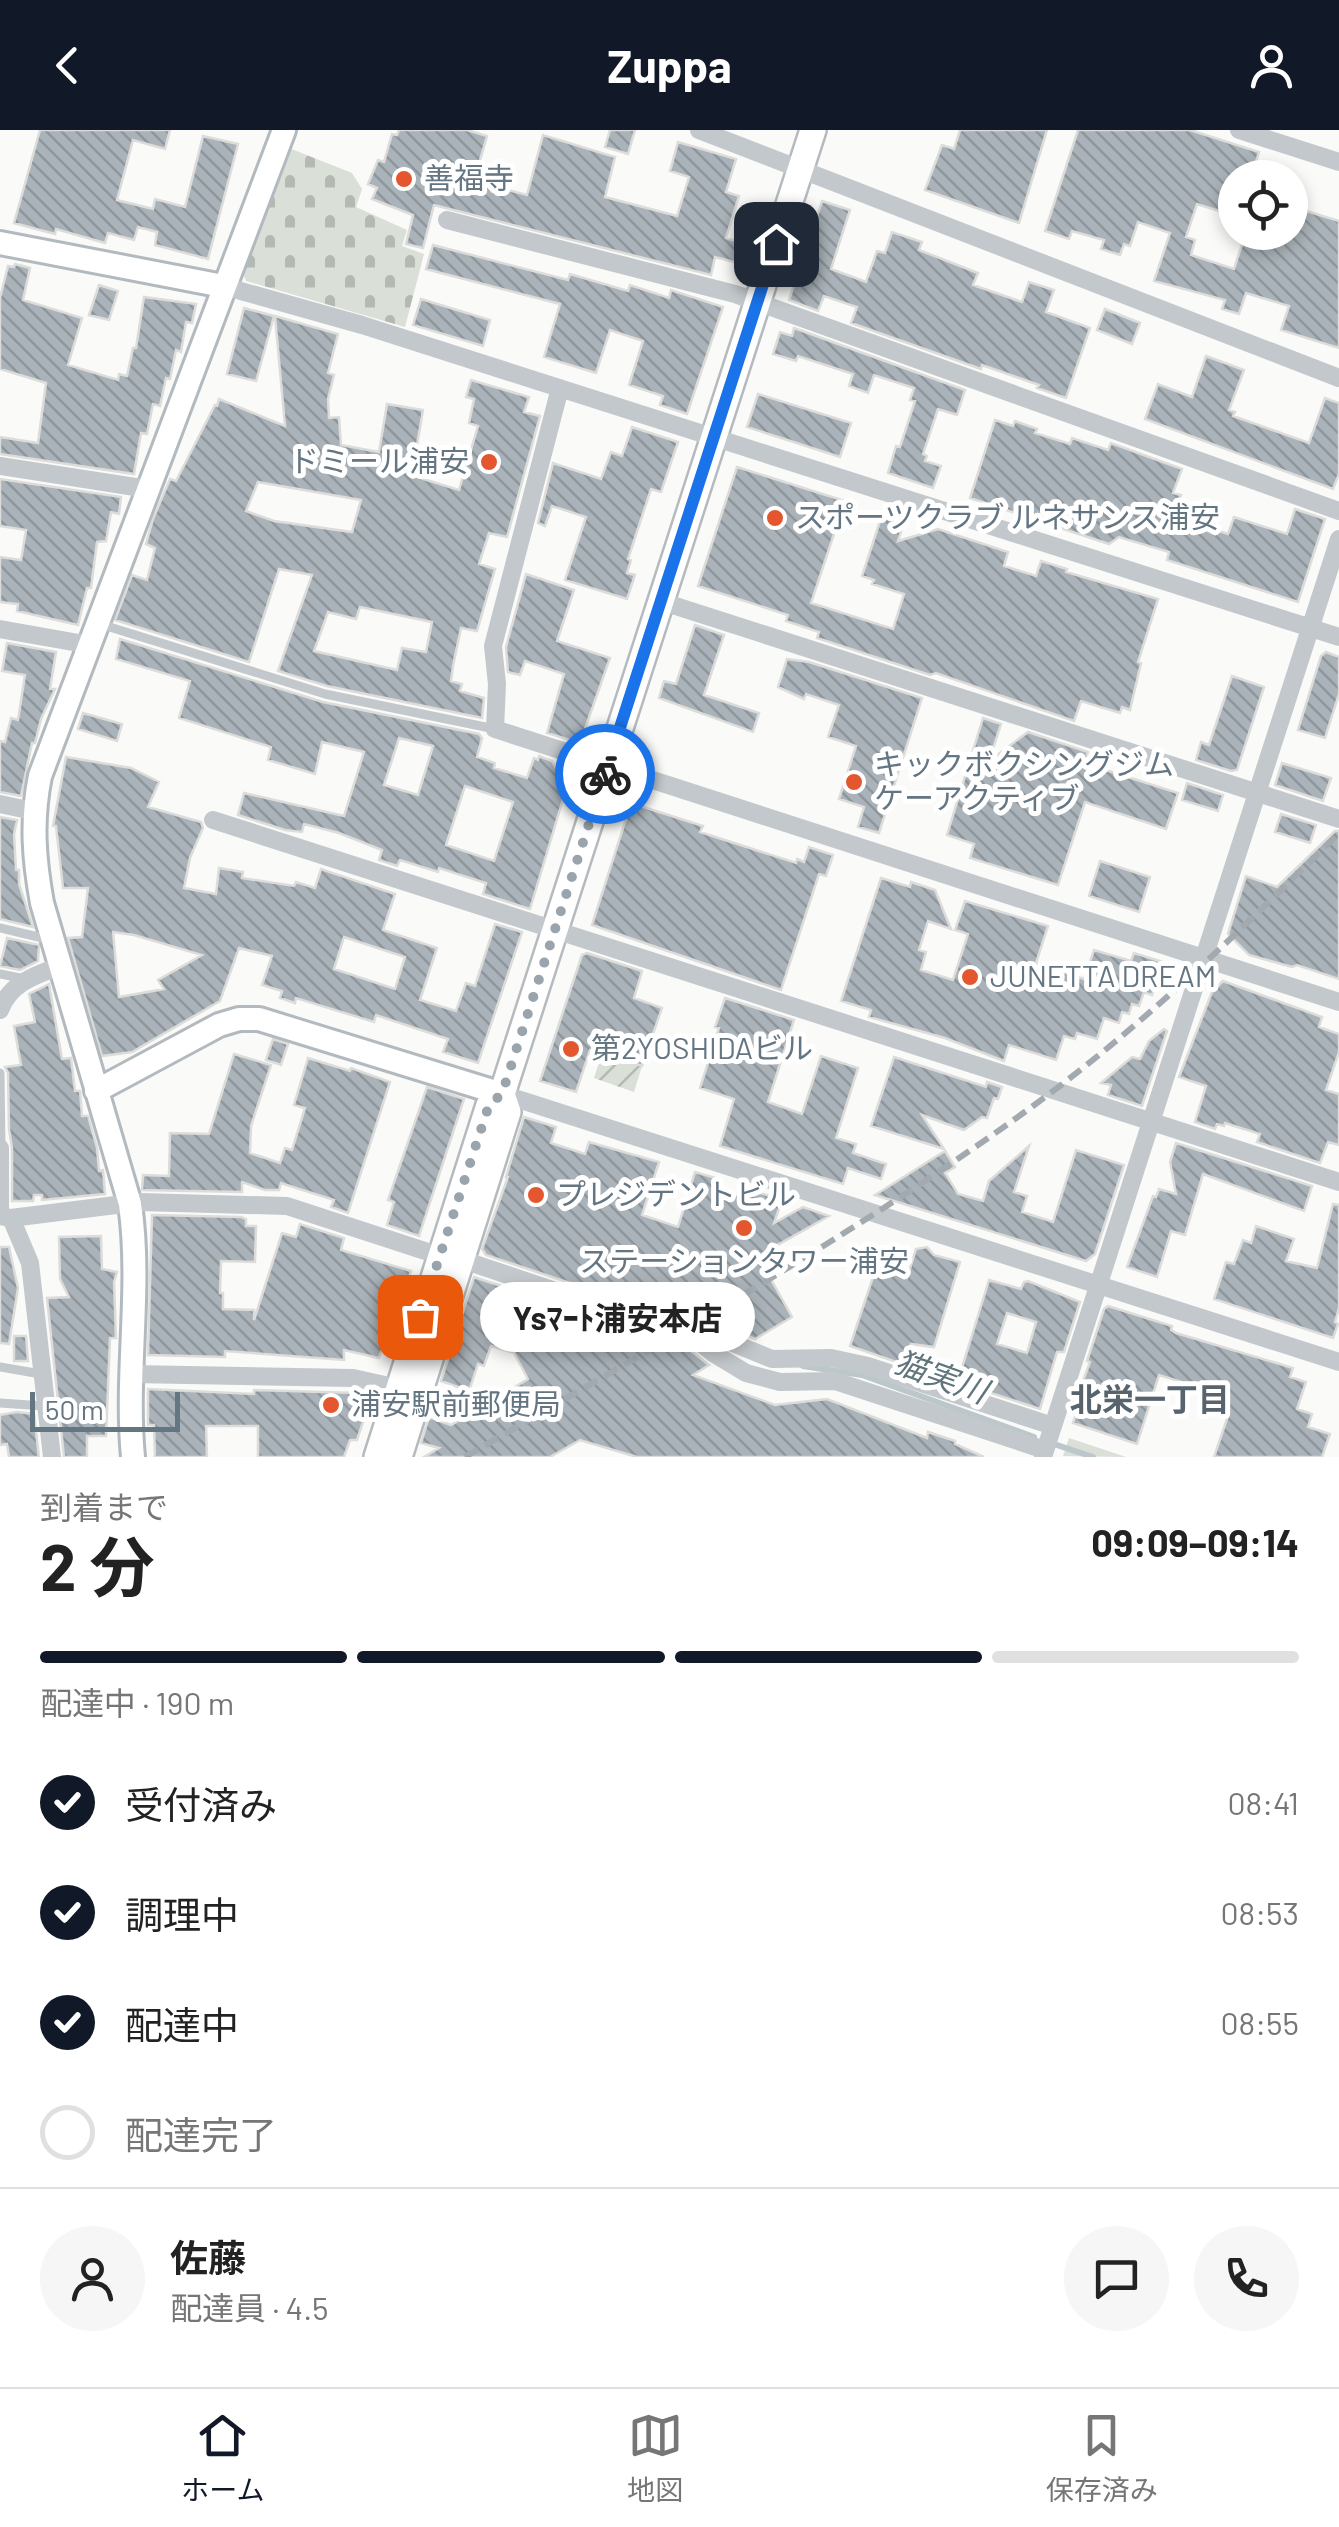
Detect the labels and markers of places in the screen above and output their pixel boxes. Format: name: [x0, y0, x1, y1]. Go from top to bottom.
place label: 善福寺: [424, 159, 514, 195]
marker: 善福寺: [393, 168, 415, 190]
pin: [734, 202, 819, 287]
place label: ドミール浦安: [289, 442, 469, 478]
marker: ドミール浦安: [478, 451, 500, 473]
place label: スポーツクラブ ルネサンス浦安: [795, 498, 1220, 534]
marker: スポーツクラブ ルネサンス浦安: [764, 507, 786, 529]
place label: キックボクシングジム ケーアクティブ: [874, 745, 1174, 815]
marker: キックボクシングジム ケーアクティブ: [843, 771, 865, 793]
place label: JUNETTA DREAM: [990, 957, 1216, 993]
marker: JUNETTA DREAM: [959, 966, 981, 988]
place label: 第2YOSHIDAビル: [591, 1029, 813, 1065]
marker: 第2YOSHIDAビル: [560, 1038, 582, 1060]
place label: プレジデントビル: [556, 1175, 796, 1211]
marker: プレジデントビル: [525, 1184, 547, 1206]
marker: ステーションタワー浦安: [733, 1217, 755, 1239]
place label: ステーションタワー浦安: [579, 1242, 909, 1278]
pin: [378, 1275, 463, 1360]
callout: Ysﾏｰﾄ浦安本店: [480, 1282, 755, 1352]
place label: 浦安駅前郵便局: [351, 1385, 561, 1421]
marker: 浦安駅前郵便局: [320, 1394, 342, 1416]

